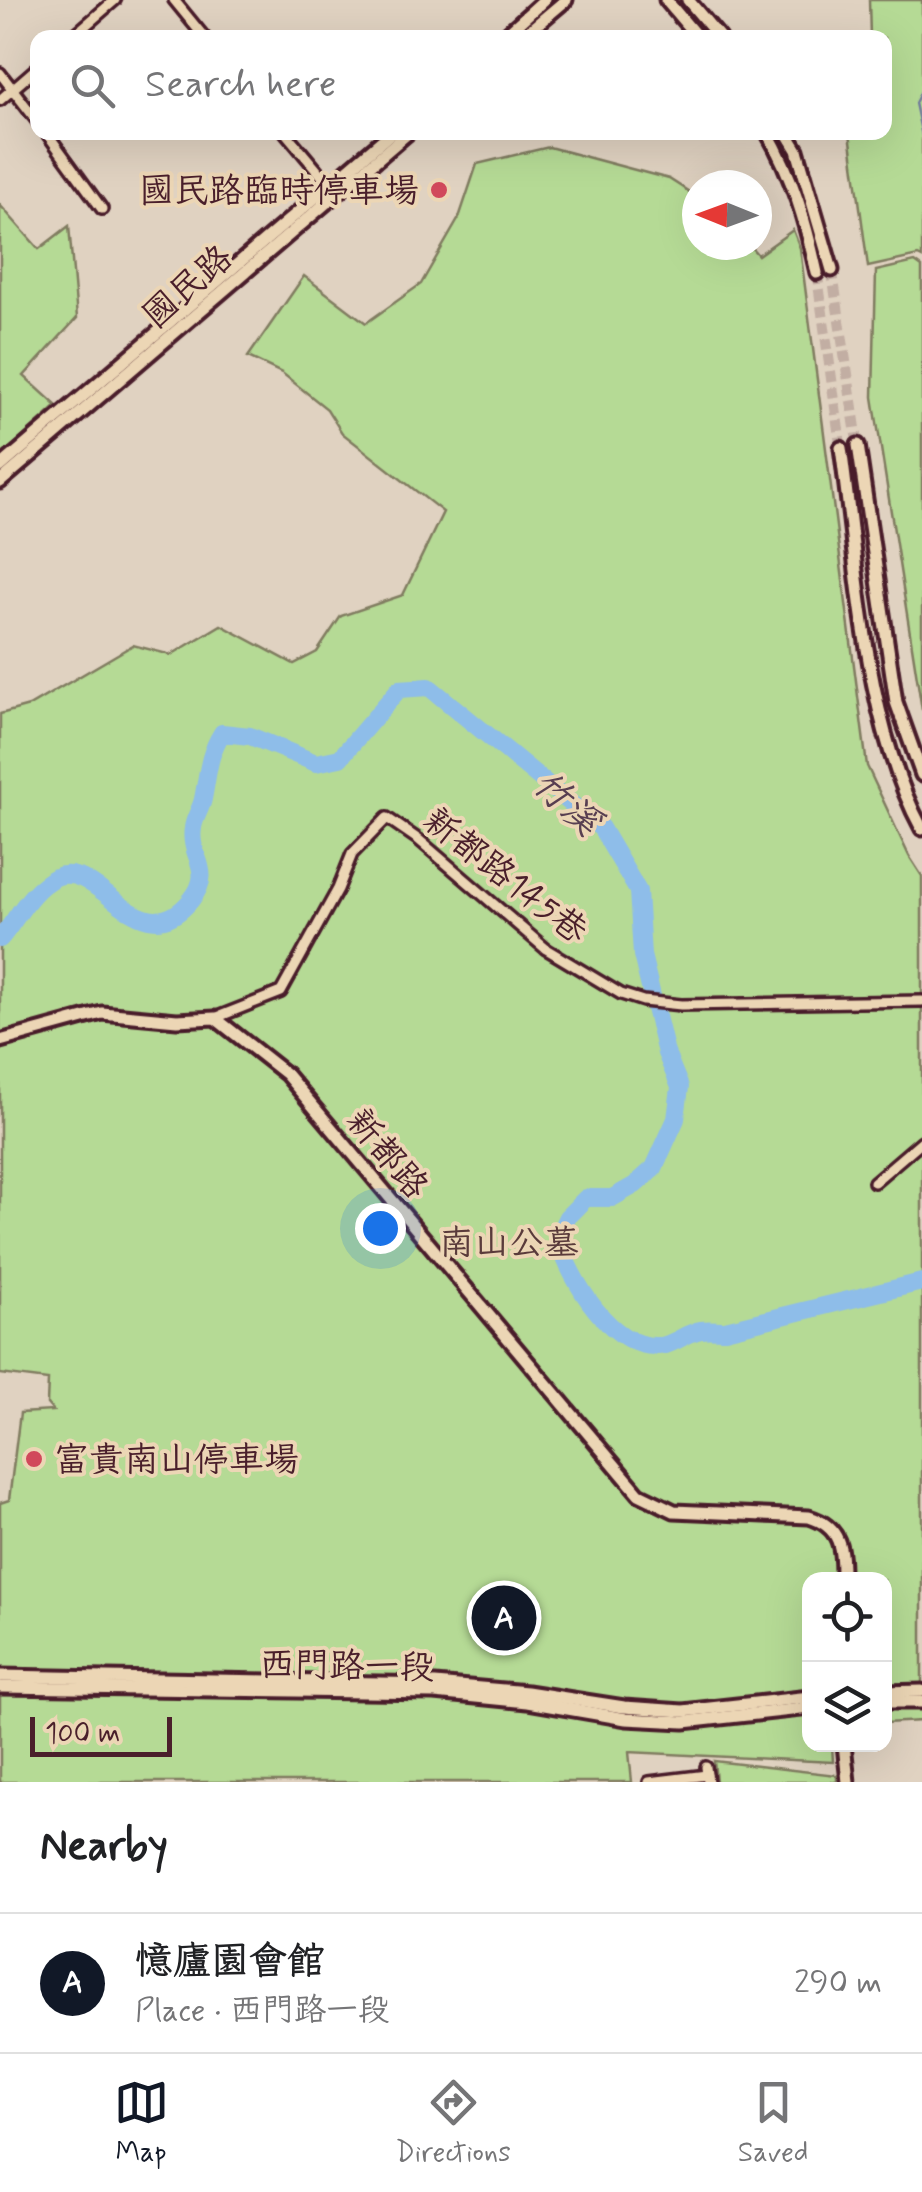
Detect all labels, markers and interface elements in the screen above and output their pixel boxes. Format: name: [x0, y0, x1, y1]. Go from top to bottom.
search box: [30, 30, 892, 140]
icon: search: [65, 58, 120, 113]
text: Search here: [145, 61, 336, 110]
place label: 國民路臨時停車場: [139, 169, 419, 215]
north arrow: [682, 170, 772, 260]
marker: 國民路臨時停車場: [428, 179, 450, 201]
street label: 國民路: [134, 236, 243, 339]
water label: 竹溪: [521, 760, 611, 849]
street label: 新都路145巷: [413, 798, 596, 955]
street label: 新都路: [335, 1099, 438, 1209]
your location: [355, 1203, 406, 1254]
park label: 南山公墓: [439, 1221, 579, 1267]
place label: 富貴南山停車場: [54, 1438, 299, 1484]
marker: 富貴南山停車場: [23, 1448, 45, 1470]
map controls: [802, 1572, 892, 1752]
button: locate: [802, 1572, 892, 1662]
pin: A: [472, 1580, 536, 1656]
street label: 西門路一段: [259, 1642, 435, 1692]
button: layers: [802, 1662, 892, 1752]
scale bar: [30, 1712, 172, 1756]
text: 100 m: [45, 1716, 120, 1753]
text: Nearby: [40, 1820, 168, 1875]
text: 憶廬園會館: [135, 1938, 325, 1987]
text: A: [62, 1962, 83, 2004]
text: 290 m: [794, 1962, 882, 2004]
text: Place · 西門路一段: [135, 1990, 390, 2032]
tab: Map: [114, 2075, 169, 2172]
tab: Directions: [396, 2075, 511, 2172]
tab: Saved: [738, 2075, 808, 2172]

